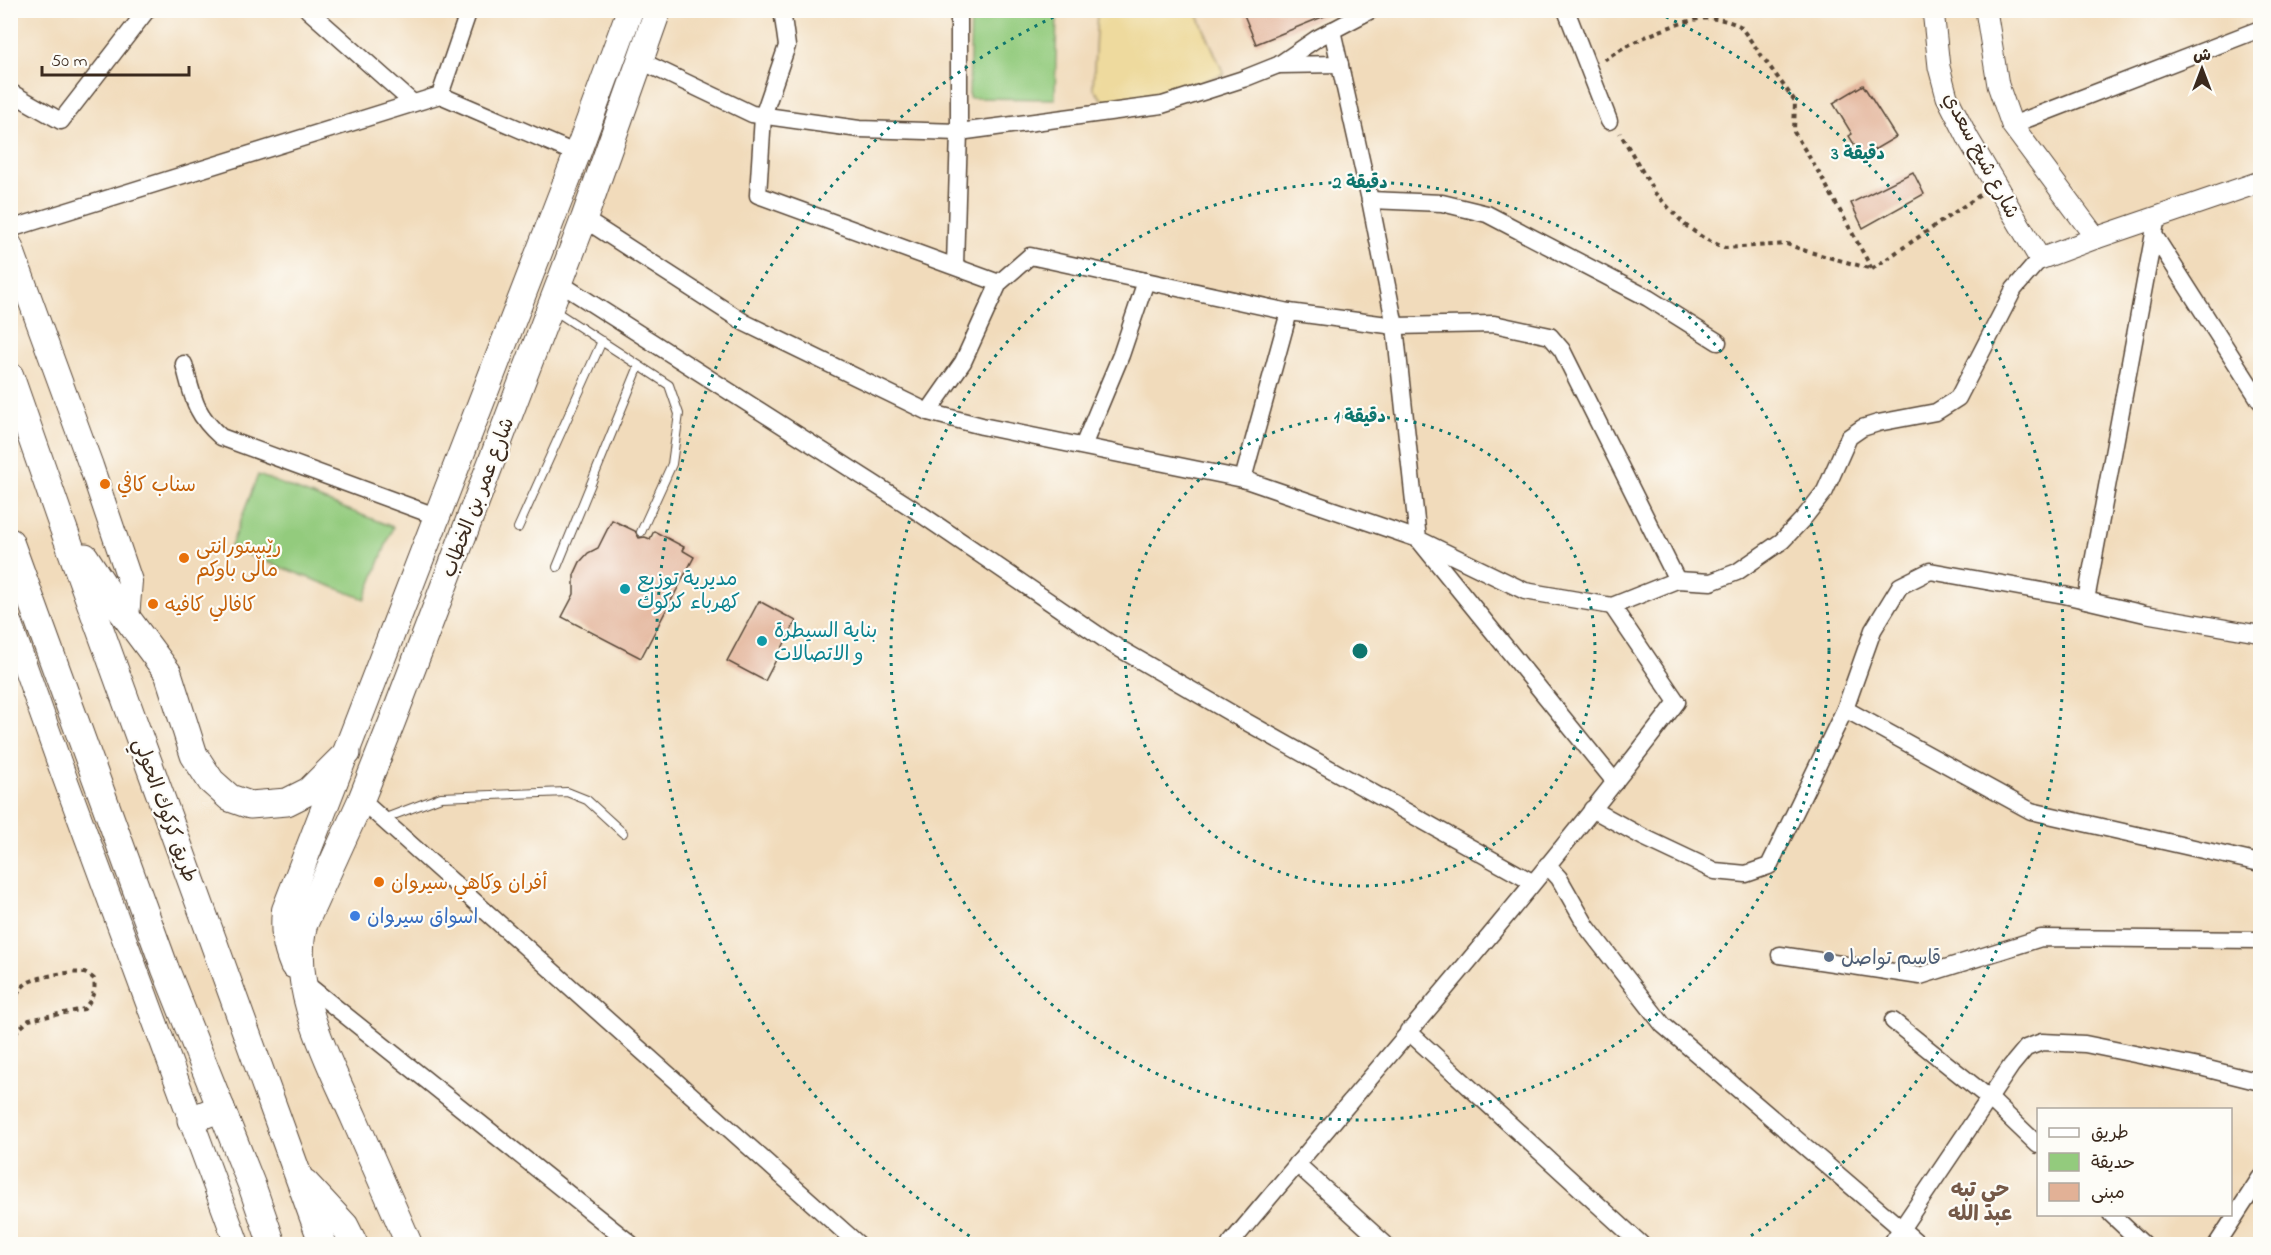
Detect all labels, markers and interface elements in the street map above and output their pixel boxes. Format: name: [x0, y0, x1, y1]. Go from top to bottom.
scale bar: [42, 39, 189, 77]
north arrow: [2172, 39, 2232, 99]
text: ش: [2193, 44, 2211, 68]
text: 50 m: [51, 49, 88, 75]
street label: شارع شيخ سعدي: [1934, 88, 2025, 224]
text: 3 دقيقة: [1830, 142, 1885, 168]
text: 2 دقيقة: [1332, 171, 1387, 197]
text: 1 دقيقة: [1334, 405, 1386, 431]
street label: شارع عمر بن الخطاب: [435, 414, 523, 582]
place label: سناب كافي: [117, 471, 196, 501]
marker: سناب كافي: [98, 477, 112, 491]
place label: رێستورانتی ماڵی باوکم: [196, 534, 281, 586]
marker: رێستورانتی ماڵی باوکم: [177, 551, 191, 565]
place label: مديرية توزيع كهرباء كركوك: [637, 566, 740, 618]
marker: مديرية توزيع كهرباء كركوك: [618, 582, 632, 596]
place label: كافالي كافيه: [165, 592, 256, 622]
marker: كافالي كافيه: [146, 597, 160, 611]
place label: بناية السيطرة و الاتصالات: [774, 618, 877, 670]
marker: بناية السيطرة و الاتصالات: [755, 634, 769, 648]
centre of rings: [1350, 641, 1370, 661]
street label: طريق كركوك الحولي: [123, 734, 203, 888]
place label: أفران وكاهي سيروان: [391, 870, 547, 900]
marker: أفران وكاهي سيروان: [372, 875, 386, 889]
place label: اسواق سيروان: [367, 904, 478, 933]
marker: اسواق سيروان: [348, 909, 362, 923]
place label: قاسم تواصل: [1841, 945, 1941, 974]
marker: قاسم تواصل: [1822, 950, 1836, 964]
legend: [2037, 1108, 2232, 1216]
text: طريق: [2091, 1121, 2129, 1147]
text: حديقة: [2091, 1151, 2135, 1177]
district label: حي تبه عبد الله: [1948, 1176, 2012, 1230]
text: مبنى: [2091, 1181, 2125, 1207]

